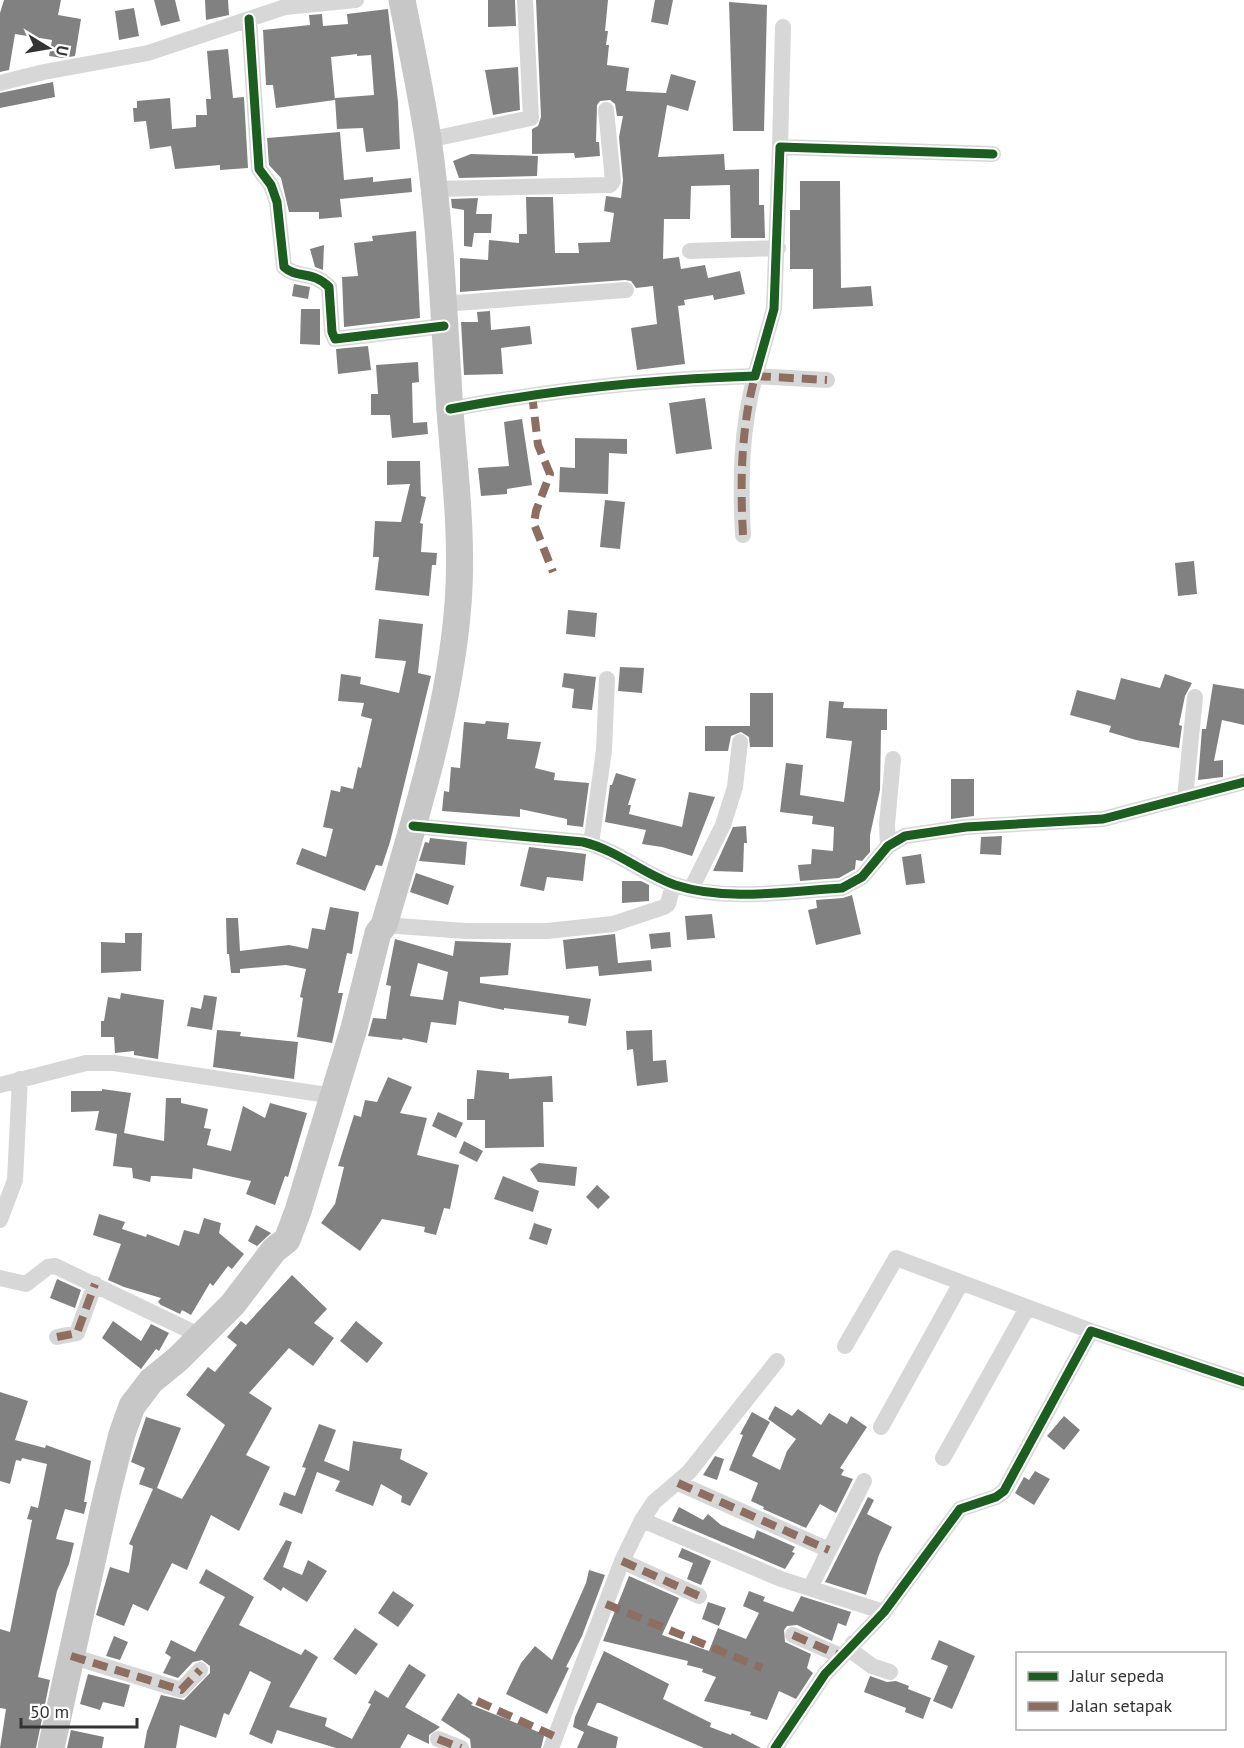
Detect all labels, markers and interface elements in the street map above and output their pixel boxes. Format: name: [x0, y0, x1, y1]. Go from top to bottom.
north arrow: [18, 18, 78, 78]
text: U: [52, 44, 73, 58]
legend: [1016, 1652, 1226, 1730]
text: Jalur sepeda: [1069, 1664, 1164, 1687]
scale bar: [21, 1691, 136, 1729]
text: Jalan setapak: [1069, 1694, 1172, 1717]
text: 50 m: [30, 1700, 69, 1723]

